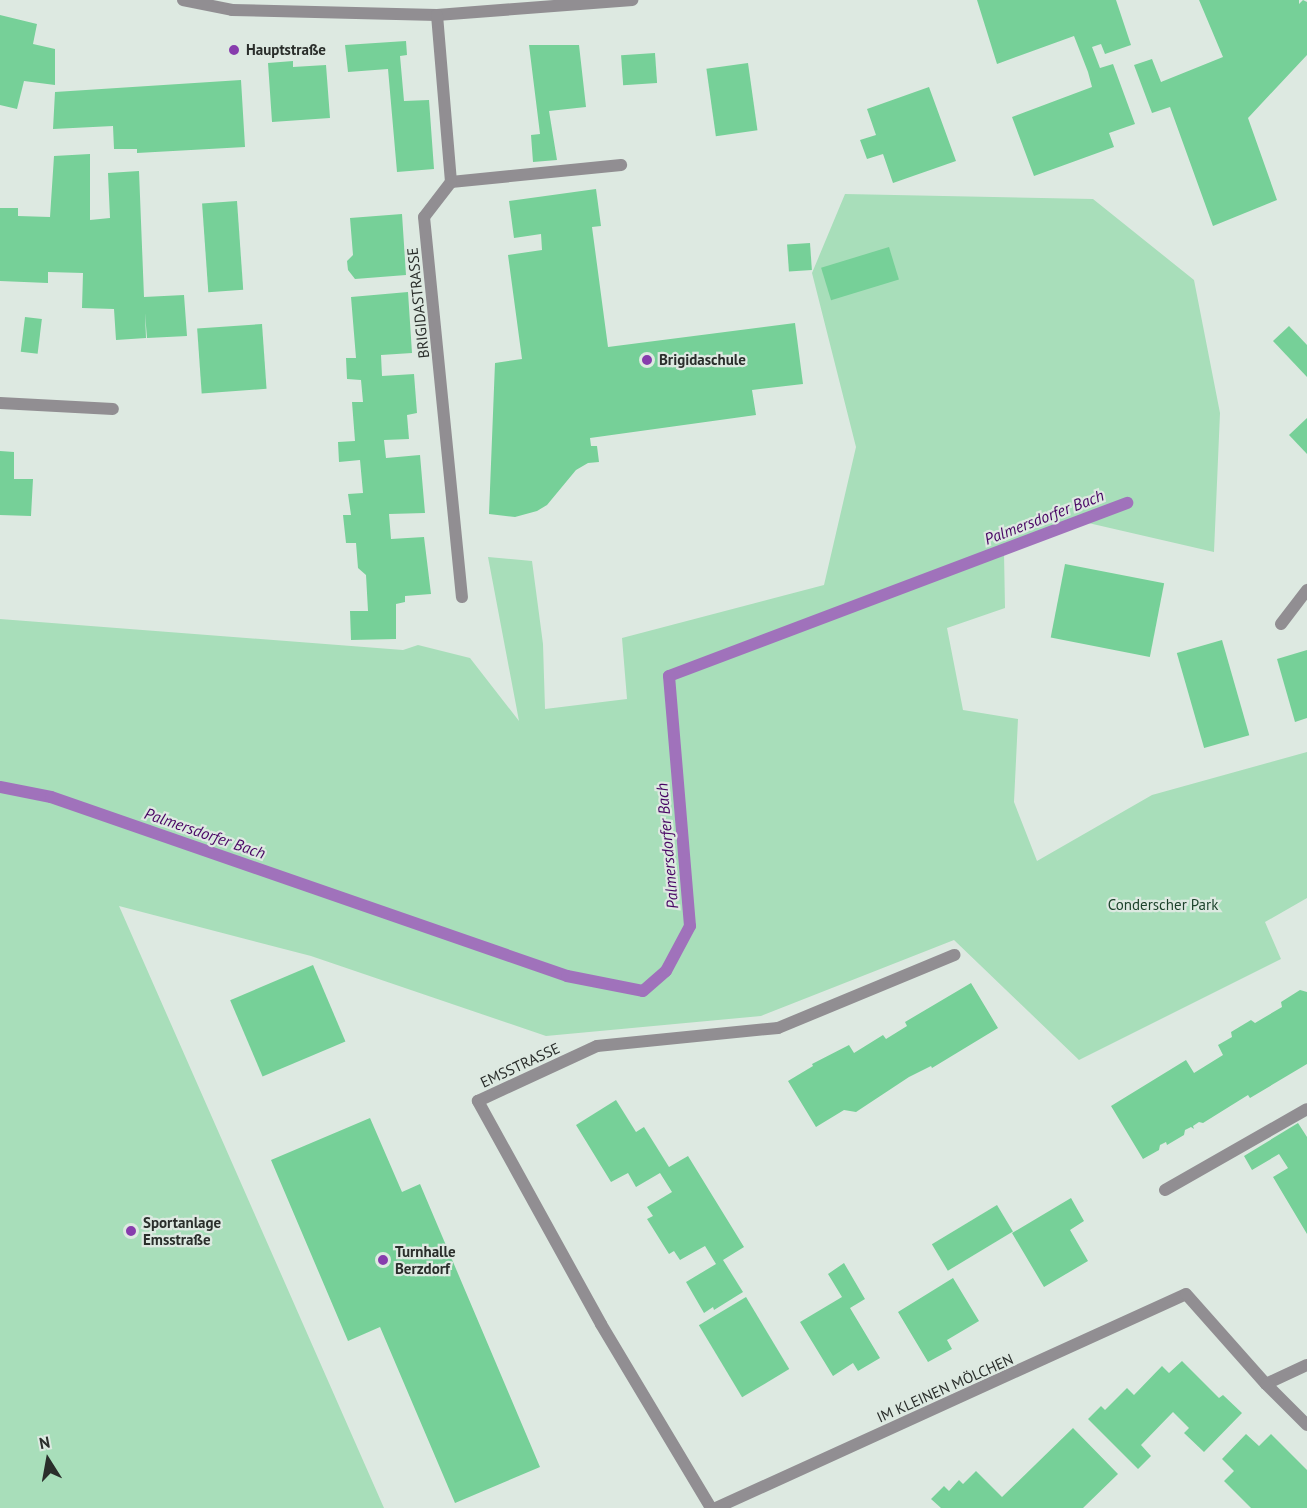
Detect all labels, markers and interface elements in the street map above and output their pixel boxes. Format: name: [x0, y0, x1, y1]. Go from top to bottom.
place label: Hauptstraße: [246, 41, 326, 59]
marker: Hauptstraße: [227, 43, 241, 57]
street label: BRIGIDASTRASSE: [403, 247, 433, 359]
place label: Brigidaschule: [659, 351, 746, 369]
marker: Brigidaschule: [640, 353, 654, 367]
water label: Palmersdorfer Bach: [982, 485, 1106, 549]
water label: Palmersdorfer Bach: [652, 782, 682, 910]
water label: Palmersdorfer Bach: [142, 803, 268, 863]
park label: Conderscher Park: [1108, 896, 1218, 914]
street label: EMSSTRASSE: [477, 1039, 563, 1091]
place label: Sportanlage Emsstraße: [143, 1213, 221, 1248]
marker: Sportanlage Emsstraße: [124, 1224, 138, 1238]
place label: Turnhalle Berzdorf: [395, 1242, 456, 1277]
marker: Turnhalle Berzdorf: [376, 1253, 390, 1267]
street label: IM KLEINEN MÖLCHEN: [874, 1350, 1016, 1426]
north arrow: [18, 1430, 78, 1490]
text: N: [37, 1432, 52, 1453]

